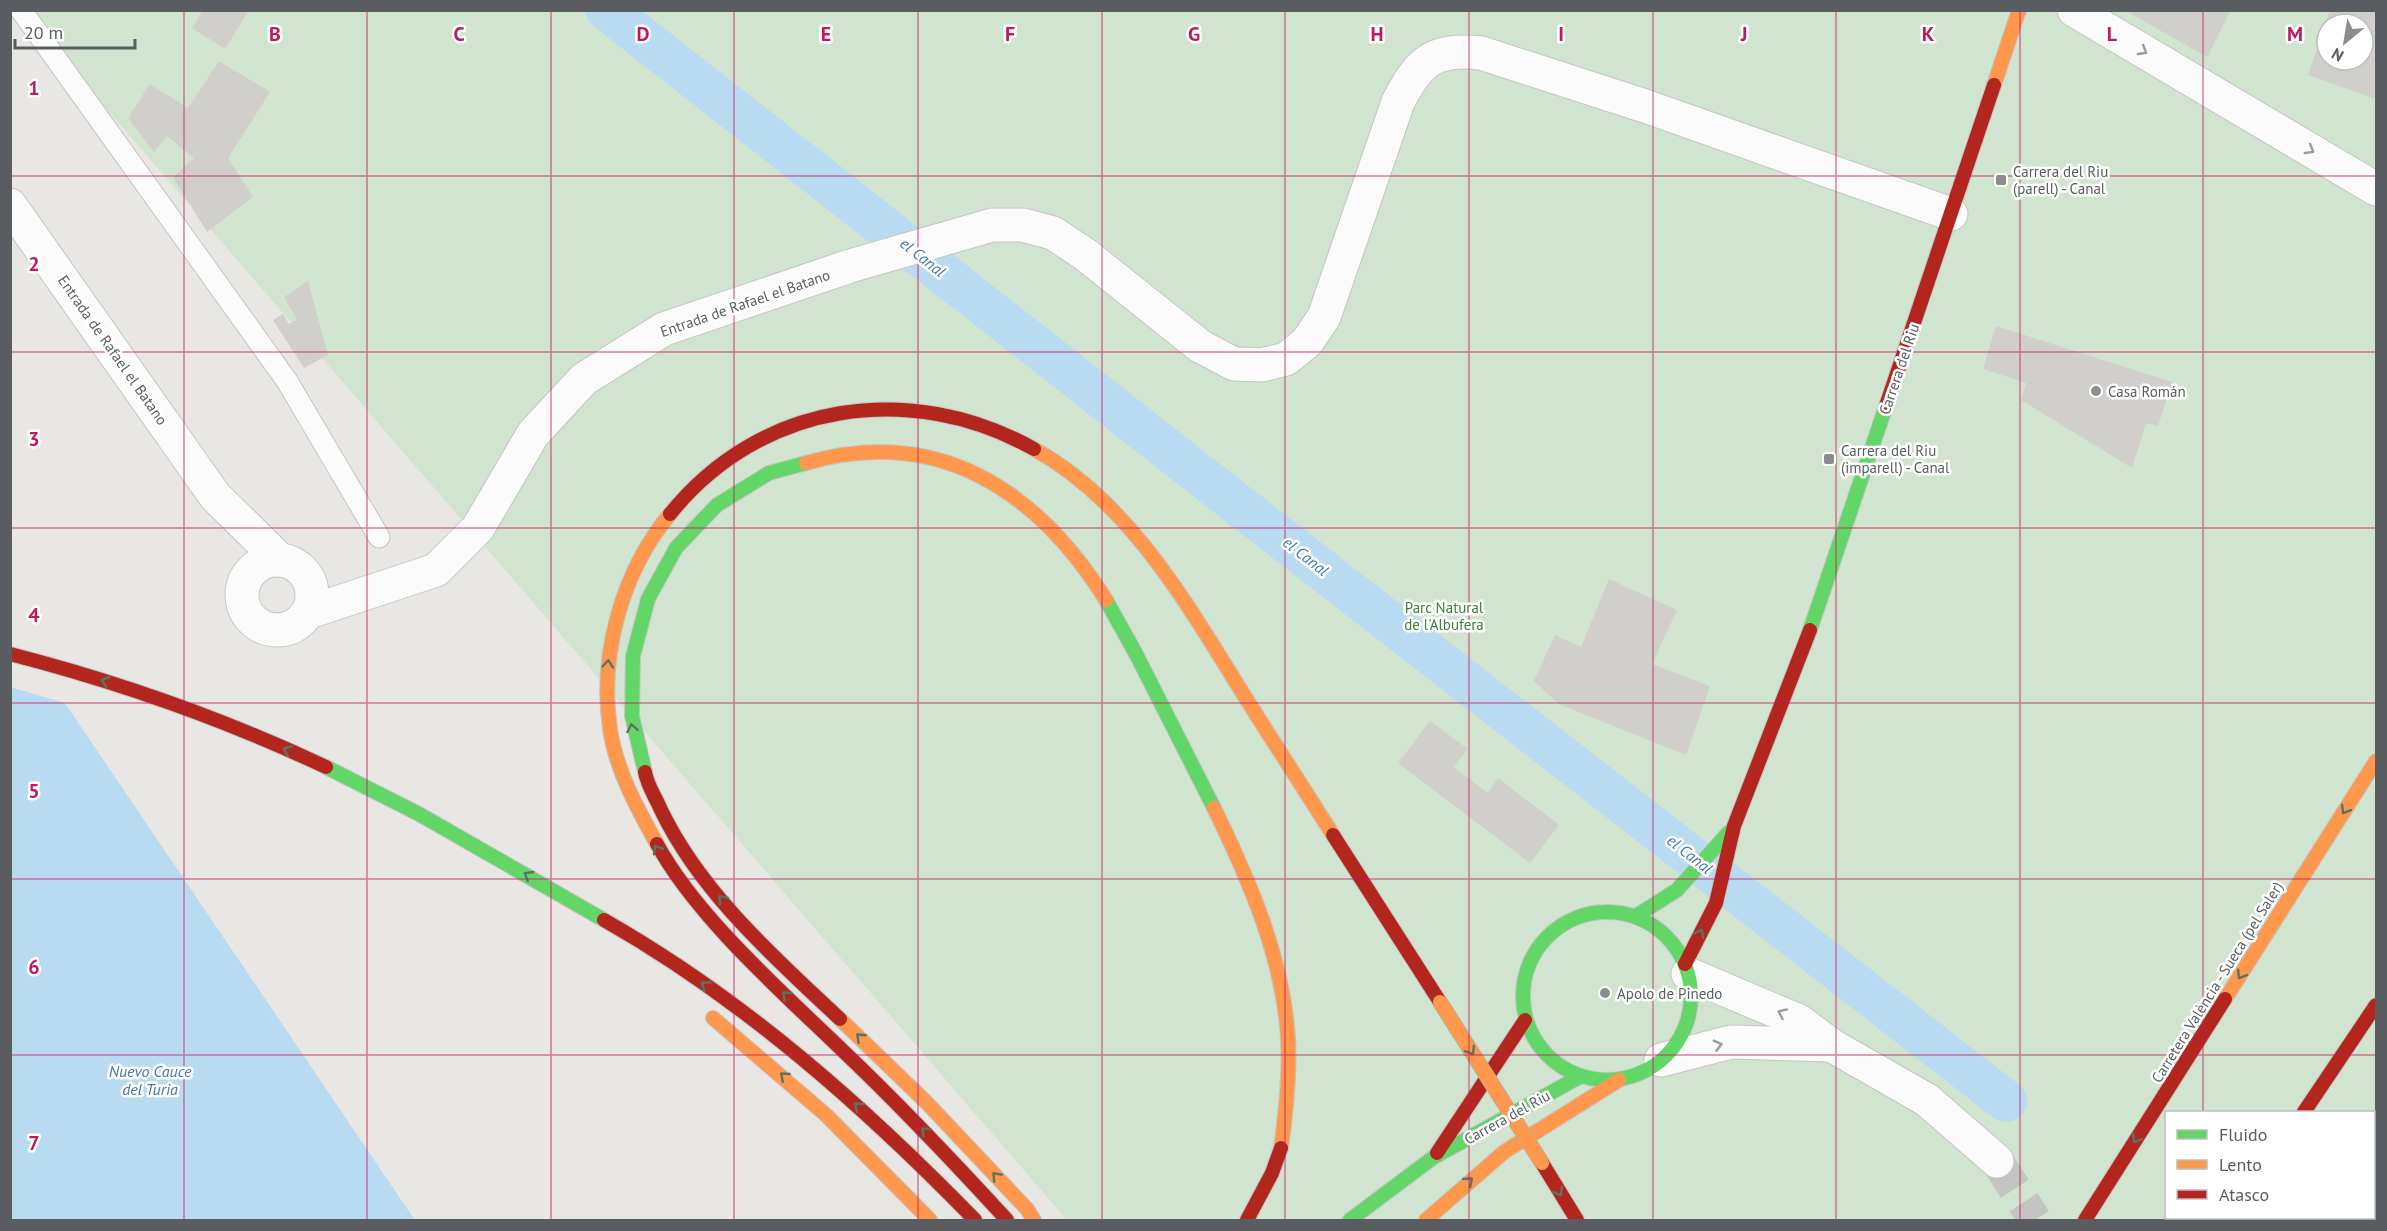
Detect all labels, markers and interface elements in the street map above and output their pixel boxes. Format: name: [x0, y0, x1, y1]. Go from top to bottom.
scale bar: [15, 12, 135, 50]
north arrow: [2315, 12, 2375, 72]
text: 20 m: [24, 21, 63, 44]
text: B: [269, 21, 281, 47]
text: C: [453, 21, 465, 47]
text: D: [637, 21, 650, 47]
text: E: [821, 21, 831, 47]
text: F: [1005, 21, 1015, 47]
text: G: [1188, 21, 1200, 47]
text: H: [1370, 21, 1384, 47]
text: I: [1558, 21, 1564, 47]
text: J: [1740, 21, 1747, 47]
text: K: [1922, 21, 1935, 47]
text: L: [2107, 21, 2118, 47]
text: M: [2287, 21, 2303, 47]
one-way arrow: [2137, 44, 2147, 55]
text: N: [2328, 44, 2347, 66]
text: 1: [28, 75, 40, 101]
one-way arrow: [2304, 143, 2315, 155]
place label: Carrera del Riu (parell) - Canal: [2013, 162, 2108, 198]
marker: Carrera del Riu (parell) - Canal: [1994, 173, 2008, 187]
water label: el Canal: [896, 233, 950, 281]
text: 2: [28, 251, 40, 277]
street label: Entrada de Rafael el Batano: [658, 265, 832, 341]
street label: Entrada de Rafael el Batano: [54, 271, 172, 429]
street label: Carrera del Riu: [1875, 321, 1923, 417]
place label: Casa Román: [2108, 382, 2186, 401]
marker: Casa Román: [2089, 384, 2103, 398]
text: 3: [28, 426, 40, 452]
place label: Carrera del Riu (imparell) - Canal: [1841, 441, 1950, 477]
marker: Carrera del Riu (imparell) - Canal: [1822, 452, 1836, 466]
water label: el Canal: [1279, 532, 1333, 580]
park label: Parc Natural de l'Albufera: [1404, 598, 1484, 634]
text: 4: [28, 602, 40, 628]
one-way arrow: [601, 659, 614, 668]
one-way arrow: [100, 675, 111, 688]
one-way arrow: [627, 724, 639, 733]
one-way arrow: [282, 745, 293, 757]
text: 5: [28, 778, 40, 804]
one-way arrow: [2341, 804, 2353, 814]
water label: el Canal: [1663, 830, 1717, 878]
one-way arrow: [653, 845, 665, 855]
one-way arrow: [524, 871, 534, 883]
street label: Carretera València - Sueca (pel Saler): [2147, 878, 2287, 1086]
one-way arrow: [718, 895, 729, 906]
one-way arrow: [1693, 929, 1705, 940]
text: 6: [28, 954, 40, 980]
one-way arrow: [2237, 968, 2248, 979]
one-way arrow: [701, 981, 712, 992]
place label: Apolo de Pinedo: [1617, 984, 1722, 1003]
marker: Apolo de Pinedo: [1598, 986, 1612, 1000]
one-way arrow: [782, 991, 792, 1002]
one-way arrow: [1777, 1008, 1788, 1020]
one-way arrow: [856, 1033, 866, 1044]
one-way arrow: [1712, 1040, 1722, 1052]
one-way arrow: [1464, 1045, 1476, 1055]
water label: Nuevo Cauce del Turia: [109, 1061, 192, 1099]
one-way arrow: [781, 1072, 791, 1083]
street label: Carrera del Riu: [1461, 1086, 1553, 1148]
one-way arrow: [854, 1102, 865, 1113]
legend: [2165, 1111, 2375, 1219]
text: Fluido: [2219, 1123, 2267, 1146]
one-way arrow: [922, 1128, 933, 1139]
text: 7: [28, 1130, 40, 1156]
one-way arrow: [2132, 1133, 2144, 1143]
text: Lento: [2219, 1153, 2262, 1176]
one-way arrow: [992, 1172, 1003, 1183]
one-way arrow: [1462, 1178, 1473, 1189]
text: Atasco: [2219, 1183, 2269, 1206]
one-way arrow: [1552, 1186, 1564, 1196]

